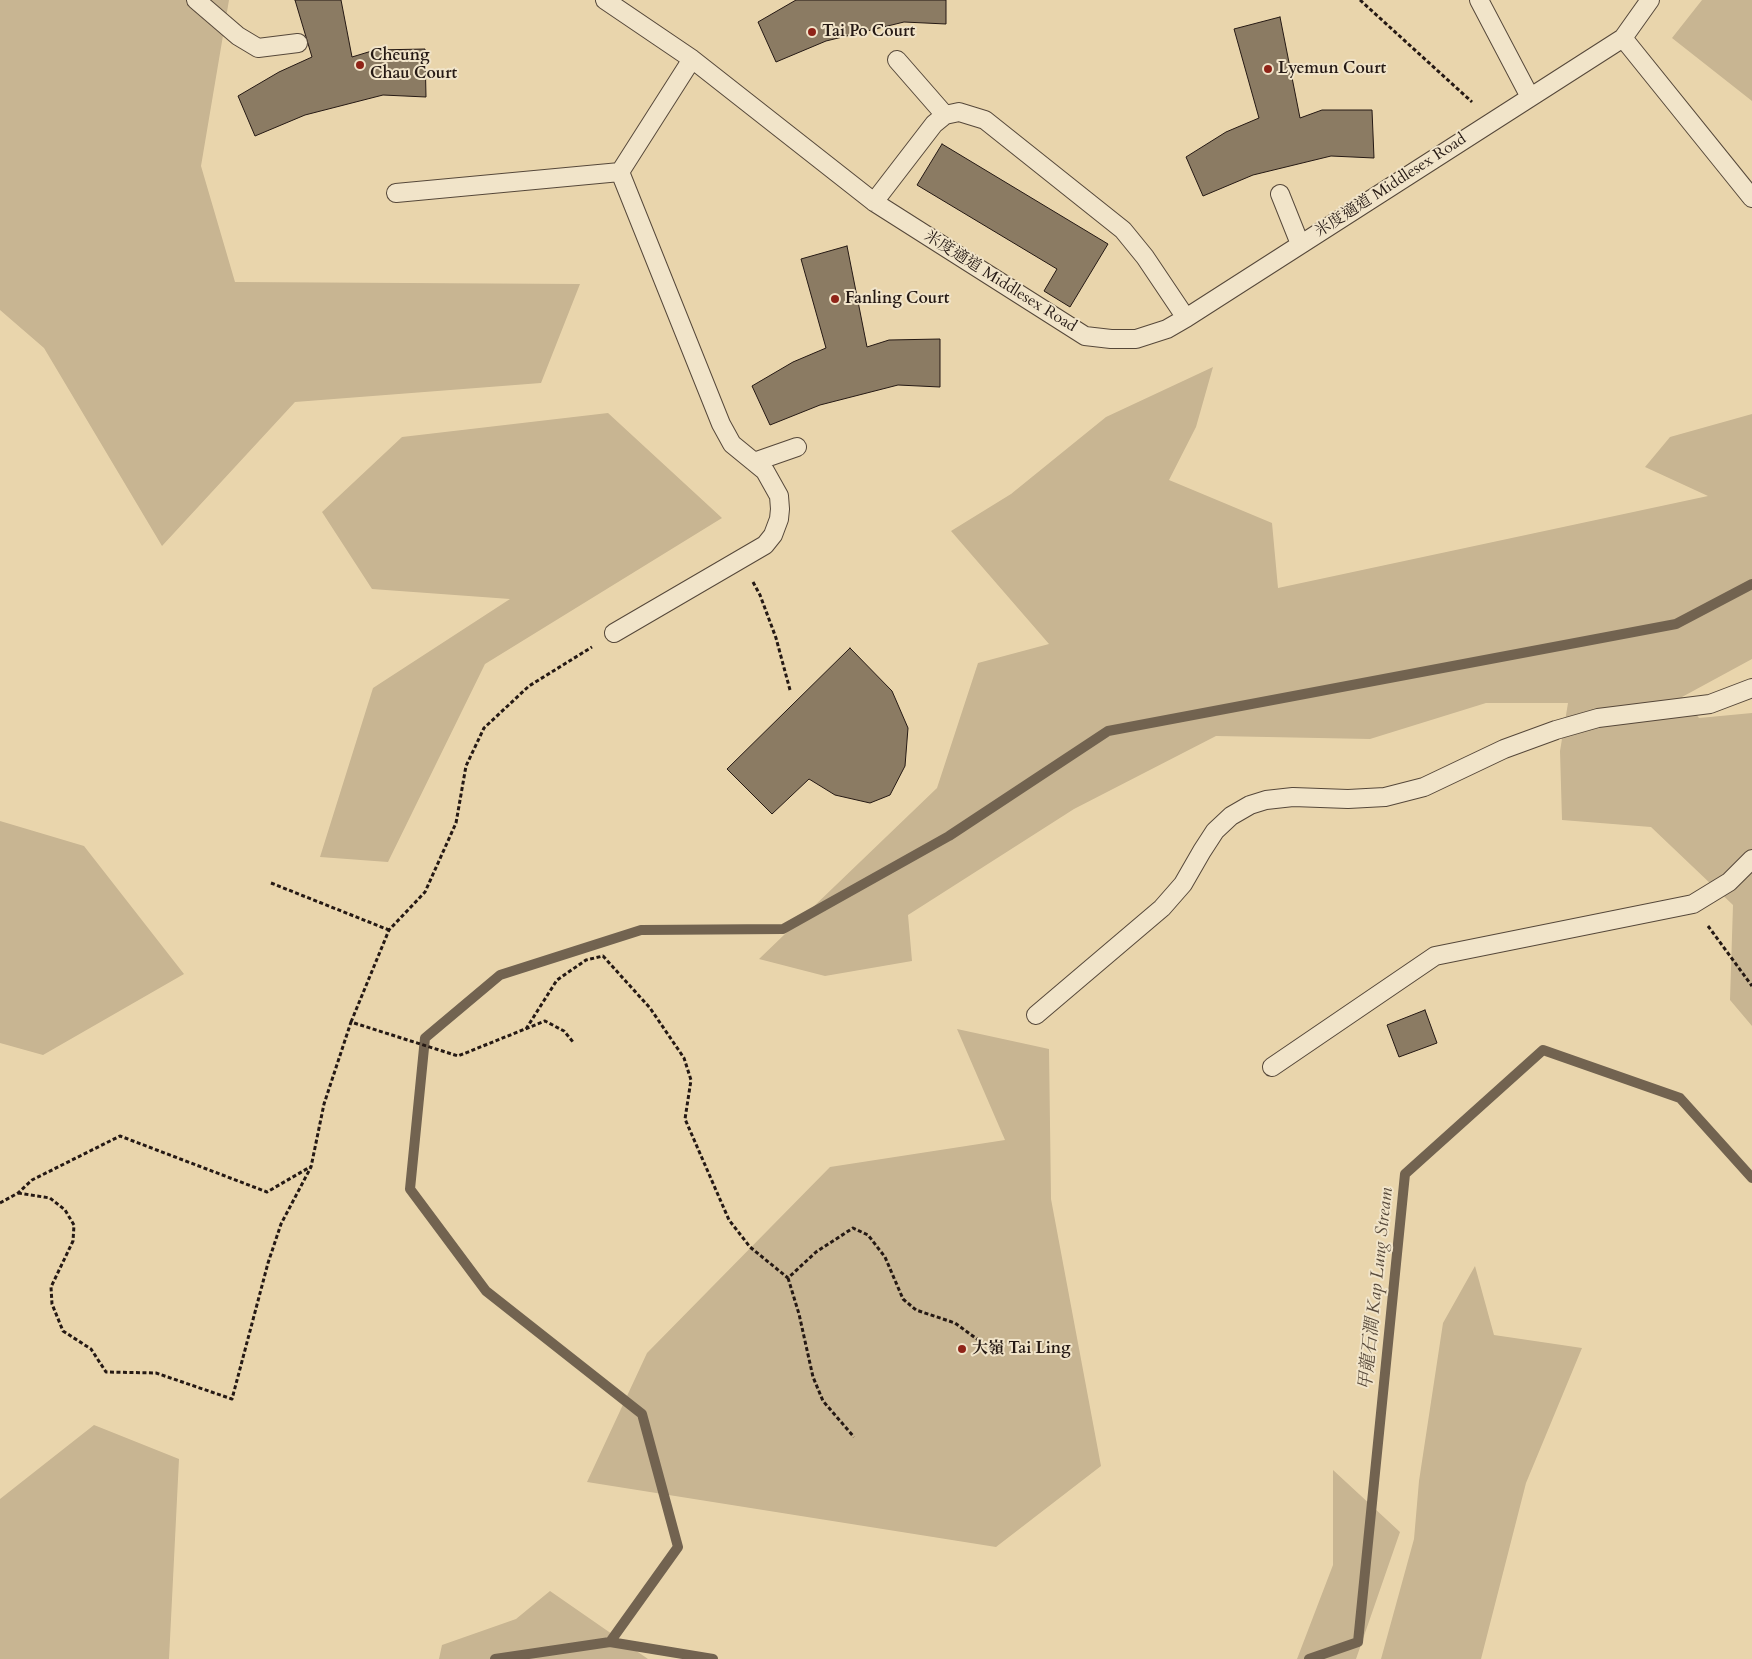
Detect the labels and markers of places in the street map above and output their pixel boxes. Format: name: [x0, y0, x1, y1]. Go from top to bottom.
place label: Tai Po Court: [822, 22, 915, 42]
marker: Tai Po Court: [806, 26, 818, 38]
place label: Cheung Chau Court: [370, 46, 457, 84]
marker: Cheung Chau Court: [354, 59, 366, 71]
place label: Lyemun Court: [1278, 59, 1386, 79]
marker: Lyemun Court: [1262, 63, 1274, 75]
place label: Fanling Court: [845, 289, 949, 309]
marker: Fanling Court: [829, 293, 841, 305]
place label: 大嶺 Tai Ling: [972, 1339, 1071, 1359]
marker: 大嶺 Tai Ling: [956, 1343, 968, 1355]

